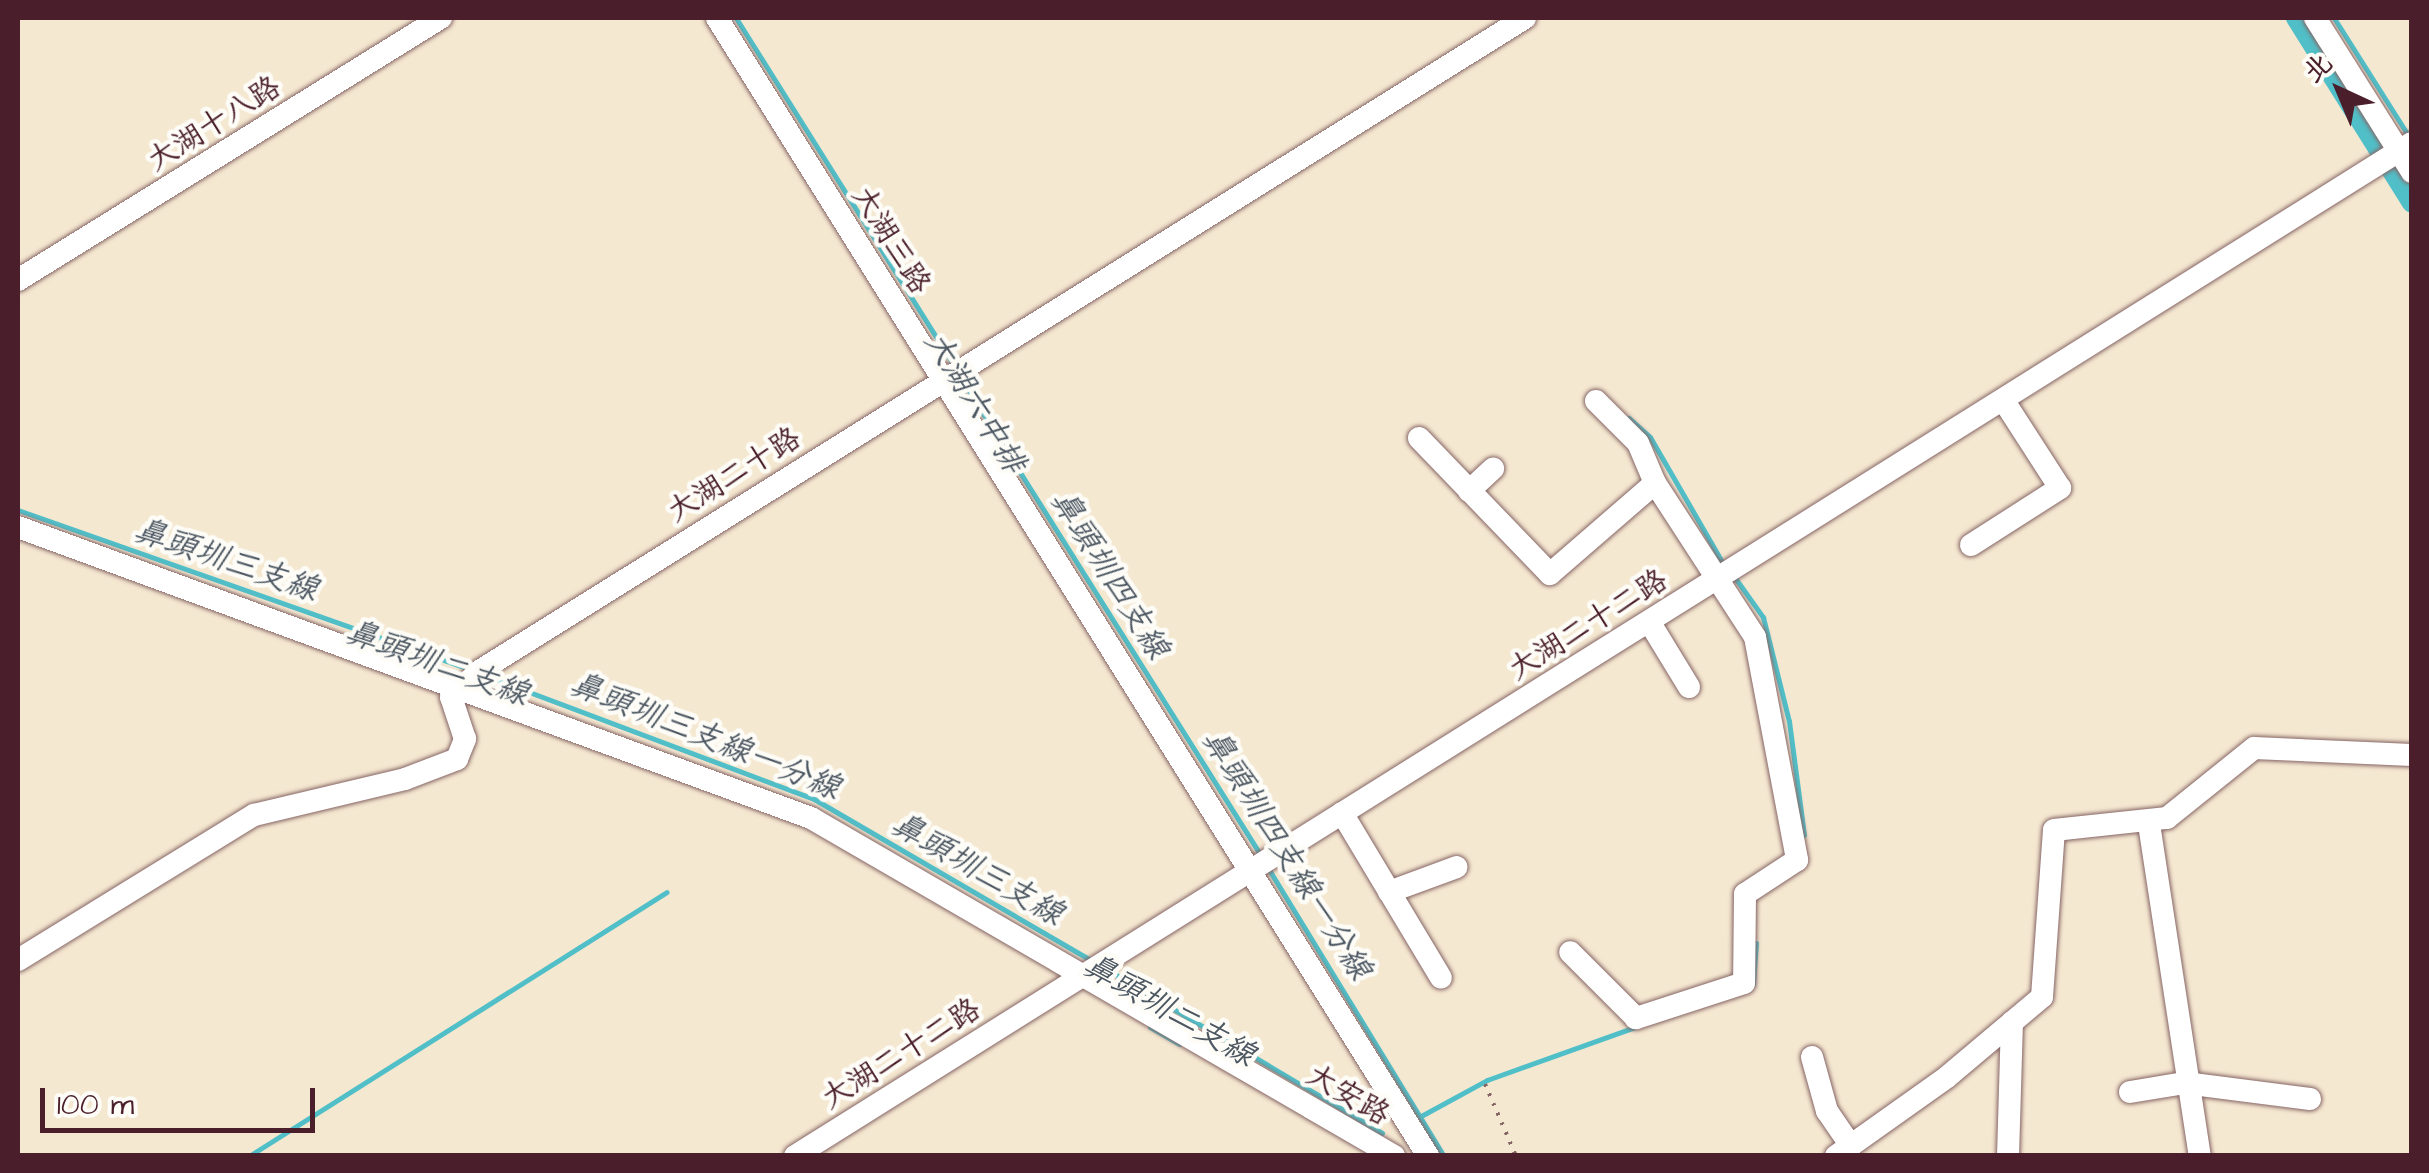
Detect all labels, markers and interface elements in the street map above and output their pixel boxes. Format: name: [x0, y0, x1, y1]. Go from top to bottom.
north arrow: [2289, 40, 2389, 140]
text: 北: [2294, 44, 2341, 92]
street label: 大湖十八路: [141, 69, 287, 179]
street label: 大湖三路: [844, 180, 938, 300]
water label: 大湖六中排: [915, 325, 1033, 481]
street label: 大湖二十路: [661, 420, 807, 530]
water label: 鼻頭圳四支線: [1042, 483, 1176, 667]
water label: 鼻頭圳三支線: [129, 512, 323, 610]
street label: 大湖二十二路: [1502, 562, 1674, 688]
water label: 鼻頭圳二支線: [340, 613, 534, 715]
water label: 鼻頭圳三支線一分線: [564, 665, 846, 809]
water label: 鼻頭圳四支線一分線: [1193, 723, 1379, 987]
water label: 鼻頭圳三支線: [884, 805, 1070, 935]
water label: 鼻頭圳二支線: [1076, 946, 1262, 1076]
street label: 大湖二十二路: [815, 991, 987, 1117]
street label: 大安路: [1300, 1057, 1396, 1133]
scale bar: [45, 1068, 320, 1130]
text: 100 m: [57, 1084, 134, 1126]

